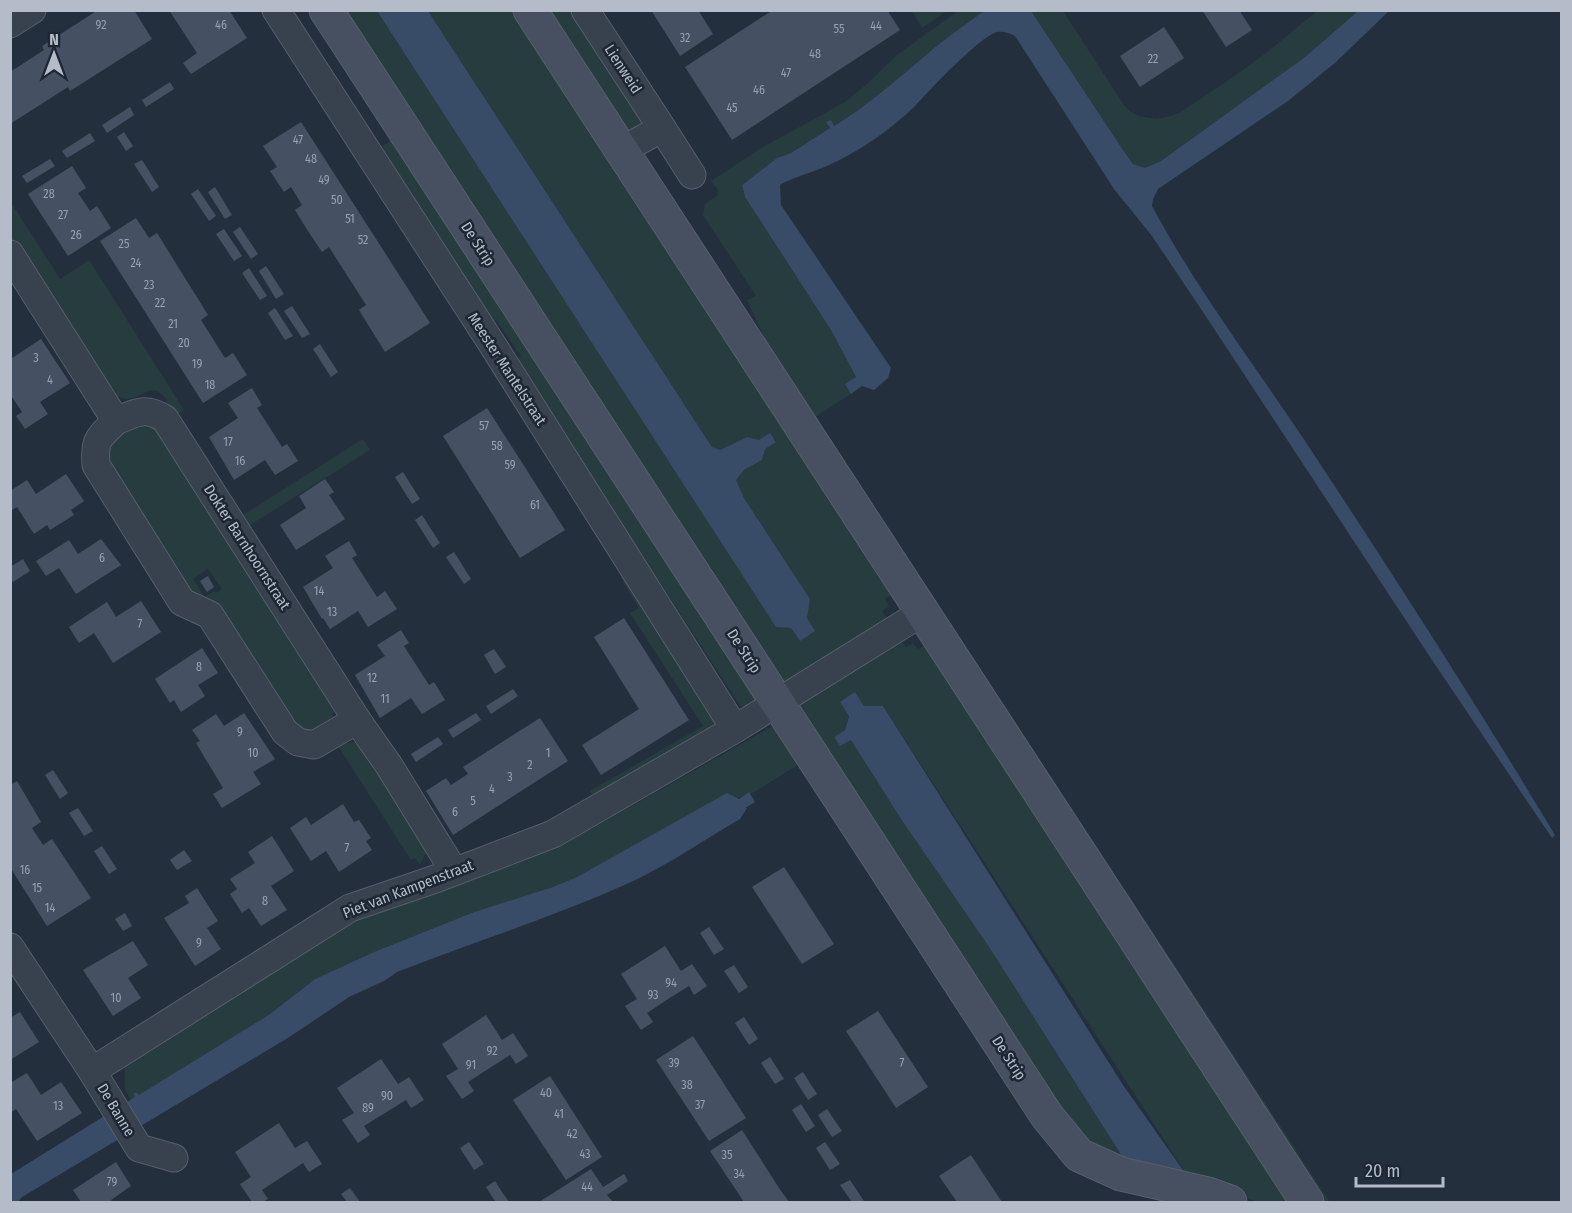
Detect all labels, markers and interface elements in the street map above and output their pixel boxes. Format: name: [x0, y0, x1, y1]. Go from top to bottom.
house number: 92: [96, 18, 106, 32]
house number: 46: [215, 18, 227, 32]
house number: 44: [870, 19, 882, 33]
house number: 55: [834, 22, 845, 36]
north arrow: [24, 24, 84, 84]
text: N: [49, 30, 59, 49]
house number: 32: [680, 31, 690, 45]
street label: Lienweid: [601, 41, 645, 97]
house number: 48: [809, 47, 821, 61]
house number: 22: [1148, 52, 1158, 66]
house number: 47: [781, 66, 791, 80]
house number: 46: [753, 83, 765, 97]
house number: 45: [726, 101, 738, 115]
house number: 47: [293, 133, 303, 147]
house number: 48: [305, 152, 317, 166]
house number: 49: [318, 173, 330, 187]
house number: 28: [43, 187, 55, 201]
house number: 50: [331, 193, 343, 207]
house number: 27: [58, 208, 68, 222]
house number: 51: [345, 212, 355, 226]
street label: De Strip: [457, 219, 499, 269]
house number: 26: [70, 228, 82, 242]
house number: 52: [358, 233, 368, 247]
house number: 25: [119, 237, 130, 251]
house number: 24: [131, 256, 142, 270]
house number: 23: [144, 278, 154, 292]
house number: 22: [155, 296, 165, 310]
street label: Meester Mantelstraat: [464, 309, 550, 429]
house number: 21: [168, 317, 178, 331]
house number: 20: [178, 336, 190, 350]
house number: 3: [33, 351, 39, 365]
house number: 19: [192, 357, 202, 371]
house number: 4: [47, 373, 53, 387]
house number: 18: [205, 378, 215, 392]
house number: 57: [479, 419, 489, 433]
house number: 17: [223, 435, 233, 449]
house number: 58: [491, 439, 503, 453]
house number: 16: [235, 454, 245, 468]
house number: 59: [504, 458, 516, 472]
street label: Dokter Barnhoornstraat: [200, 481, 294, 613]
house number: 61: [530, 498, 540, 512]
house number: 6: [99, 551, 105, 565]
house number: 14: [314, 584, 324, 598]
house number: 13: [327, 605, 337, 619]
house number: 7: [138, 617, 143, 631]
street label: De Strip: [723, 626, 765, 676]
house number: 8: [196, 660, 202, 674]
house number: 12: [367, 671, 377, 685]
house number: 11: [380, 692, 390, 706]
house number: 9: [237, 725, 243, 739]
house number: 10: [248, 746, 258, 760]
house number: 1: [546, 746, 550, 760]
house number: 2: [527, 758, 533, 772]
house number: 3: [507, 770, 513, 784]
house number: 4: [489, 782, 495, 796]
house number: 5: [470, 794, 476, 808]
house number: 6: [452, 805, 458, 819]
house number: 7: [345, 841, 350, 855]
street label: Piet van Kampenstraat: [340, 856, 476, 922]
house number: 16: [20, 863, 30, 877]
house number: 15: [32, 881, 43, 895]
house number: 8: [262, 894, 268, 908]
house number: 14: [45, 901, 55, 915]
house number: 9: [196, 936, 202, 950]
house number: 94: [665, 976, 677, 990]
house number: 93: [647, 988, 659, 1002]
house number: 10: [111, 991, 121, 1005]
street label: De Strip: [988, 1033, 1030, 1083]
house number: 92: [487, 1044, 497, 1058]
house number: 39: [668, 1056, 680, 1070]
house number: 7: [900, 1056, 905, 1070]
house number: 91: [466, 1058, 476, 1072]
house number: 38: [681, 1078, 693, 1092]
street label: De Banne: [93, 1080, 139, 1140]
house number: 40: [540, 1086, 552, 1100]
house number: 90: [381, 1089, 393, 1103]
house number: 37: [695, 1098, 705, 1112]
house number: 13: [53, 1099, 63, 1113]
house number: 89: [362, 1101, 374, 1115]
house number: 41: [554, 1107, 564, 1121]
house number: 42: [567, 1127, 577, 1141]
house number: 43: [579, 1147, 591, 1161]
house number: 35: [722, 1148, 733, 1162]
scale bar: [1356, 1150, 1443, 1188]
text: 20 m: [1365, 1160, 1400, 1182]
house number: 34: [733, 1167, 745, 1181]
house number: 79: [107, 1175, 117, 1189]
house number: 44: [581, 1180, 593, 1194]

